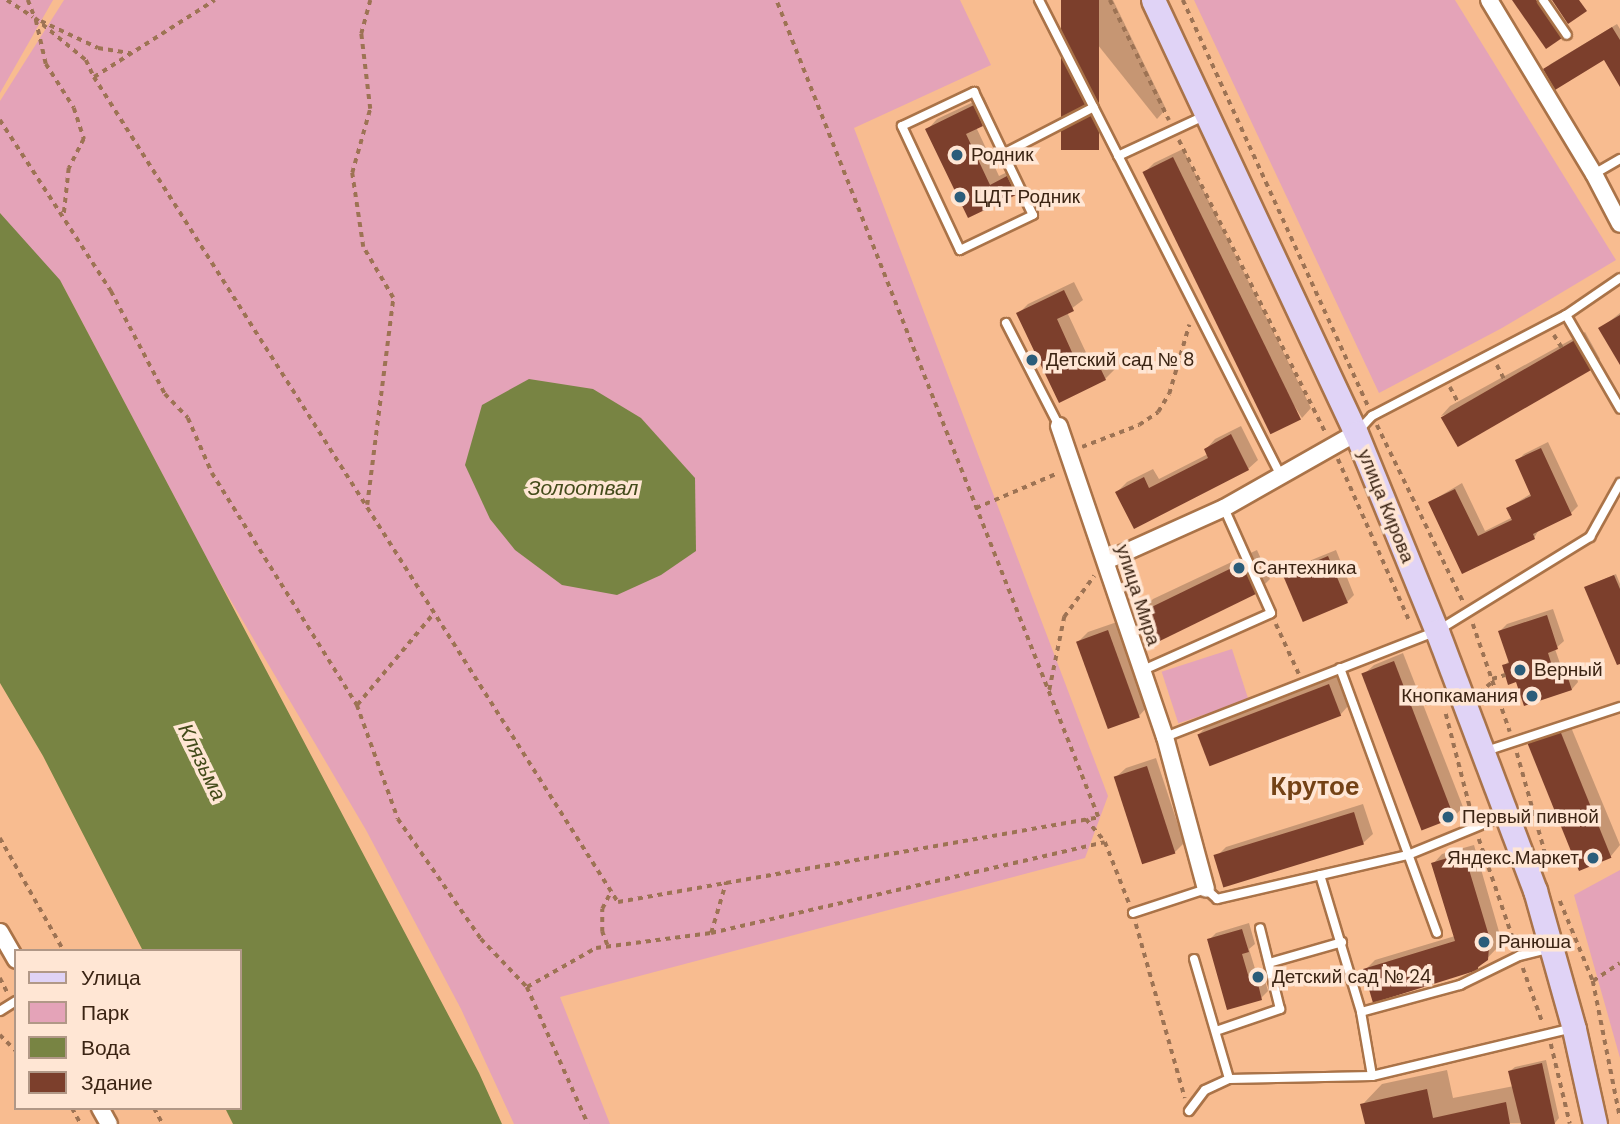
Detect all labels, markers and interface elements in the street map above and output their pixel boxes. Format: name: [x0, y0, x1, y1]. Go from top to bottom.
place label: Родник: [971, 144, 1033, 166]
marker: Родник: [949, 147, 965, 163]
place label: ЦДТ Родник: [974, 186, 1080, 208]
marker: ЦДТ Родник: [952, 189, 968, 205]
place label: Детский сад № 8: [1046, 349, 1195, 371]
marker: Детский сад № 8: [1024, 352, 1040, 368]
street label: улица Кирова: [1353, 446, 1419, 566]
water label: Золоотвал: [528, 475, 638, 501]
street label: улица Мира: [1111, 542, 1165, 648]
place label: Сантехника: [1253, 557, 1357, 579]
marker: Сантехника: [1231, 560, 1247, 576]
place label: Верный: [1534, 659, 1603, 681]
marker: Верный: [1512, 662, 1528, 678]
place label: Кнопкамания: [1401, 685, 1518, 707]
marker: Кнопкамания: [1524, 688, 1540, 704]
water label: Клязьма: [173, 719, 231, 805]
district label: Крутое: [1271, 771, 1359, 803]
place label: Первый пивной: [1462, 806, 1599, 828]
marker: Первый пивной: [1440, 809, 1456, 825]
place label: Яндекс.Маркет: [1447, 847, 1579, 869]
marker: Яндекс.Маркет: [1585, 850, 1601, 866]
place label: Ранюша: [1498, 931, 1571, 953]
marker: Ранюша: [1476, 934, 1492, 950]
legend: [14, 949, 242, 1110]
text: Улица: [81, 964, 141, 992]
place label: Детский сад № 24: [1272, 966, 1431, 988]
marker: Детский сад № 24: [1250, 969, 1266, 985]
text: Парк: [81, 999, 129, 1027]
text: Вода: [81, 1034, 130, 1062]
text: Здание: [81, 1069, 153, 1097]

